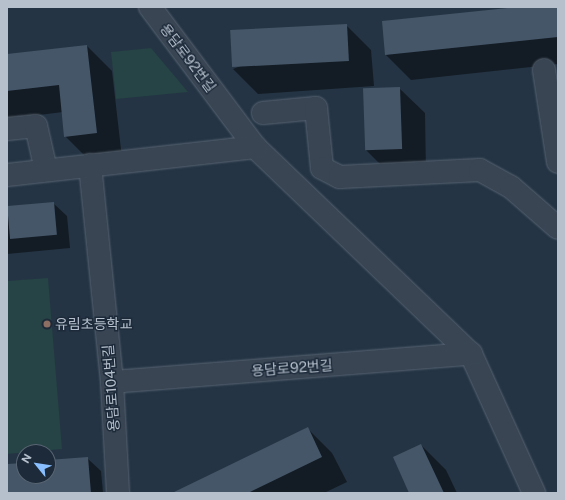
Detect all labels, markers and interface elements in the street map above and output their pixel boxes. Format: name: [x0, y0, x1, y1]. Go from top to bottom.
street label: 용담로92번길: [157, 20, 219, 96]
place label: 유림초등학교: [55, 316, 132, 332]
marker: 유림초등학교: [42, 319, 52, 329]
street label: 용담로104번길: [100, 344, 122, 432]
street label: 용담로92번길: [251, 357, 333, 379]
north arrow: [16, 444, 56, 484]
text: N: [19, 452, 34, 465]

